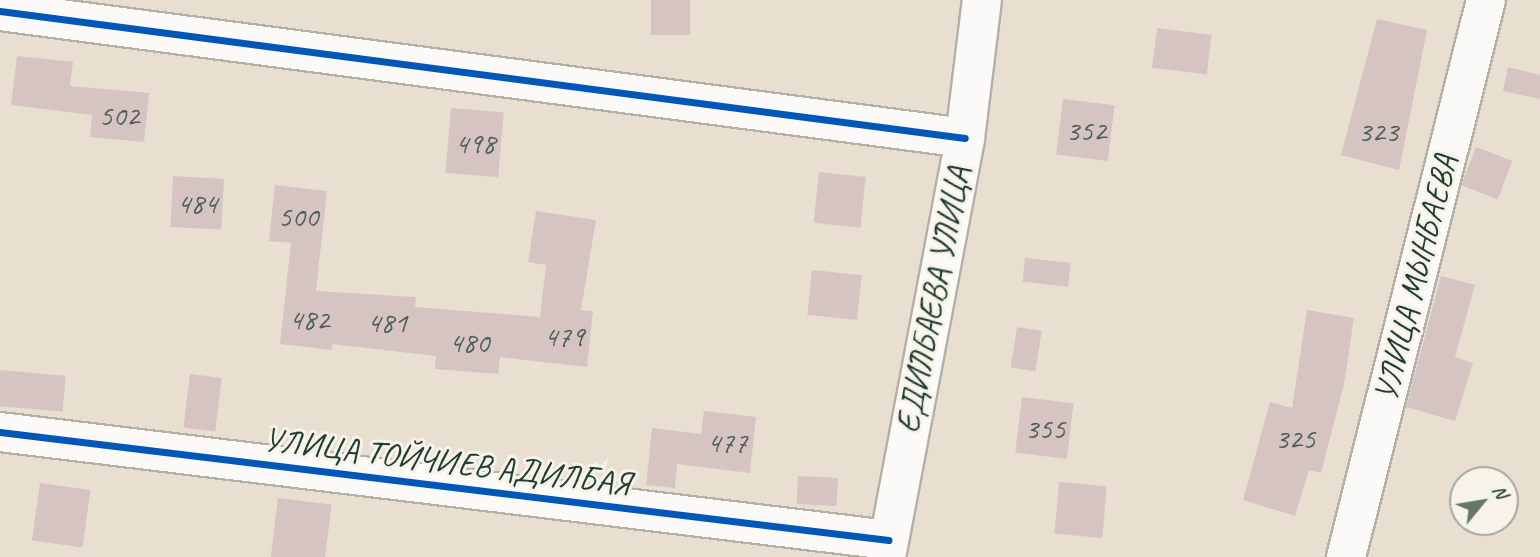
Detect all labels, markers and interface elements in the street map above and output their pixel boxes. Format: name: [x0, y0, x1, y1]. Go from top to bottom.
house number: 502: [99, 97, 139, 133]
house number: 352: [1066, 112, 1106, 148]
house number: 323: [1358, 113, 1398, 149]
house number: 498: [455, 125, 495, 161]
street label: УЛИЦА МЫНБАЕВА: [1366, 151, 1466, 405]
street label: ЕДИЛБАЕВА УЛИЦА: [889, 164, 979, 436]
house number: 484: [177, 185, 217, 221]
house number: 500: [278, 198, 318, 234]
house number: 482: [289, 301, 329, 337]
house number: 481: [367, 304, 407, 340]
house number: 479: [544, 318, 584, 354]
house number: 480: [449, 324, 489, 360]
house number: 355: [1025, 410, 1065, 446]
street label: УЛИЦА ТОЙЧИЕВ АДИЛБАЯ: [263, 420, 631, 504]
house number: 325: [1275, 420, 1315, 456]
house number: 477: [707, 424, 747, 460]
north arrow: [1449, 466, 1519, 536]
text: N: [1487, 480, 1514, 503]

